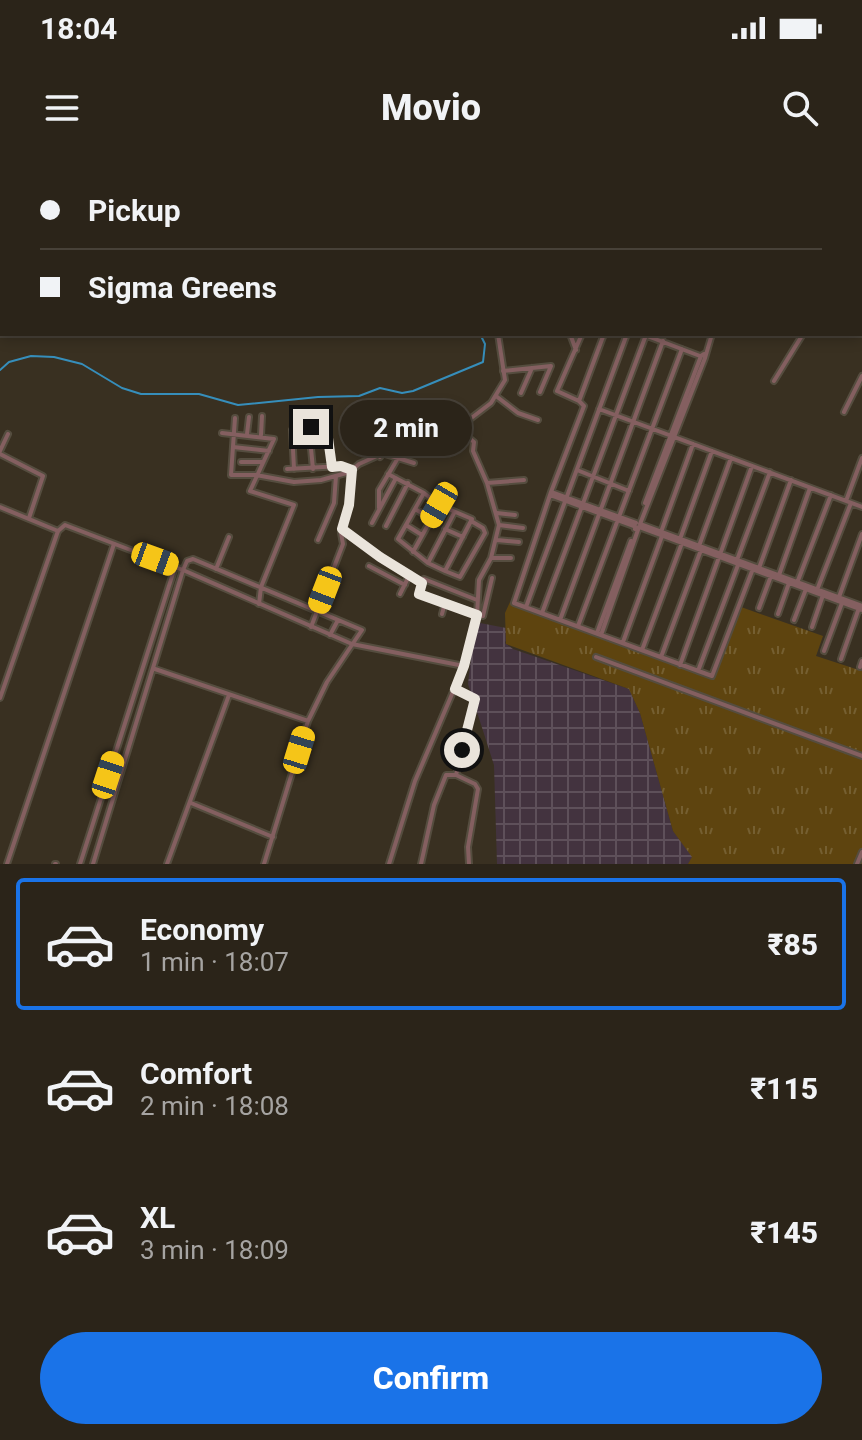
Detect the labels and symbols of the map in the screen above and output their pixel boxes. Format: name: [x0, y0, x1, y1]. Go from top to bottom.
callout: 2 min: [339, 399, 471, 455]
route end: [293, 409, 329, 445]
car: [417, 478, 461, 532]
car: [128, 540, 182, 578]
car: [305, 563, 345, 617]
car: [281, 724, 317, 776]
route start: [444, 732, 480, 768]
car: [89, 748, 127, 802]

